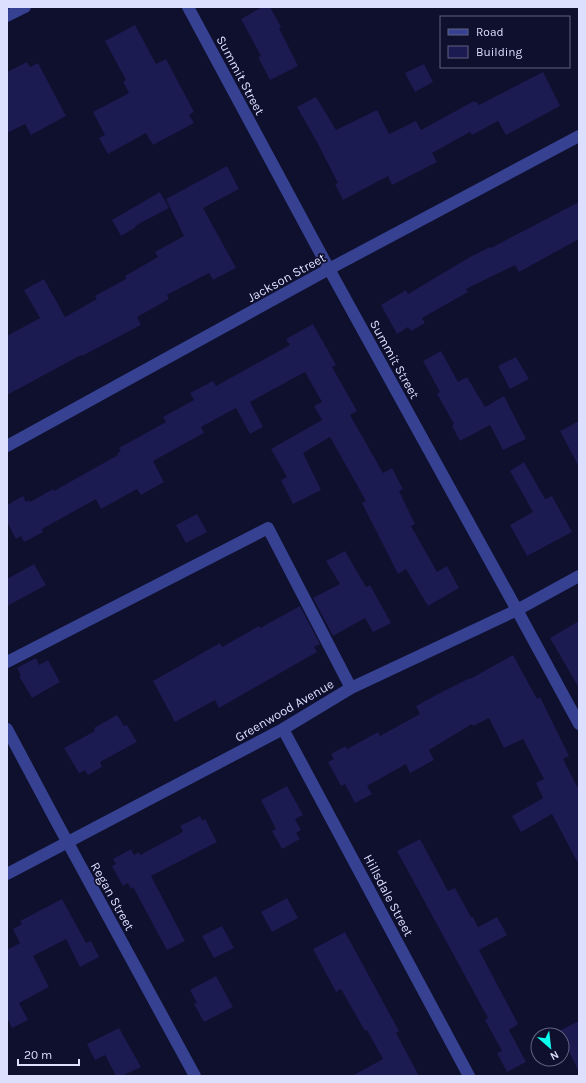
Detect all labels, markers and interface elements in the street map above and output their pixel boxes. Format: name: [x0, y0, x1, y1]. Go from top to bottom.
legend: [440, 16, 570, 68]
text: Road: [476, 25, 504, 39]
street label: Summit Street: [213, 33, 268, 118]
text: Building: [476, 45, 523, 59]
street label: Jackson Street: [245, 250, 328, 305]
street label: Summit Street: [367, 317, 422, 401]
street label: Greenwood Avenue: [232, 676, 337, 745]
street label: Hillsdale Street: [361, 852, 417, 939]
street label: Regan Street: [88, 859, 138, 933]
north arrow: [530, 1027, 570, 1067]
scale bar: [18, 1041, 79, 1067]
text: 20 m: [24, 1048, 52, 1062]
text: N: [548, 1048, 561, 1063]

